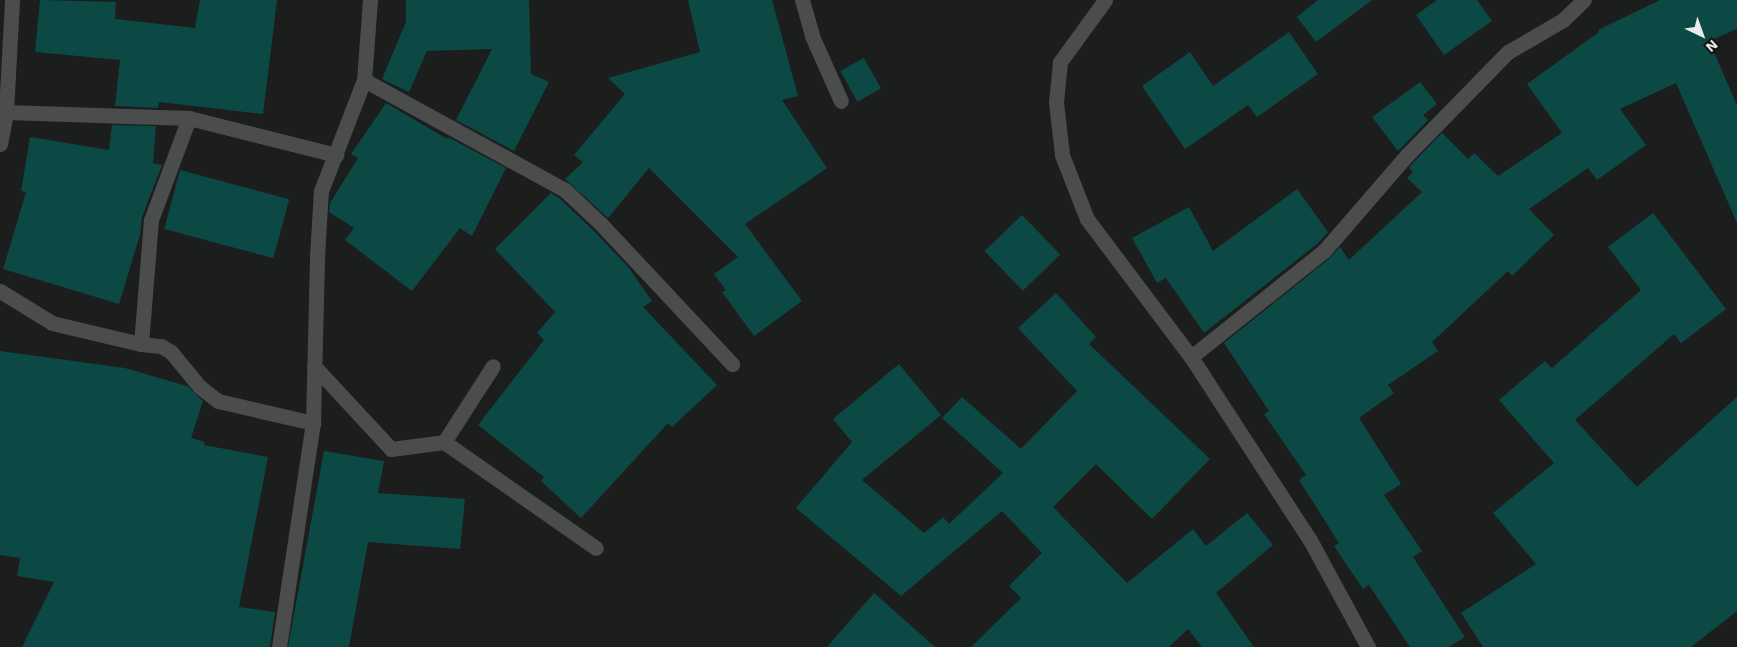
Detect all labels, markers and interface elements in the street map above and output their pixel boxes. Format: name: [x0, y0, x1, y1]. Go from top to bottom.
north arrow: [1677, 10, 1727, 60]
text: N: [1703, 37, 1721, 56]

